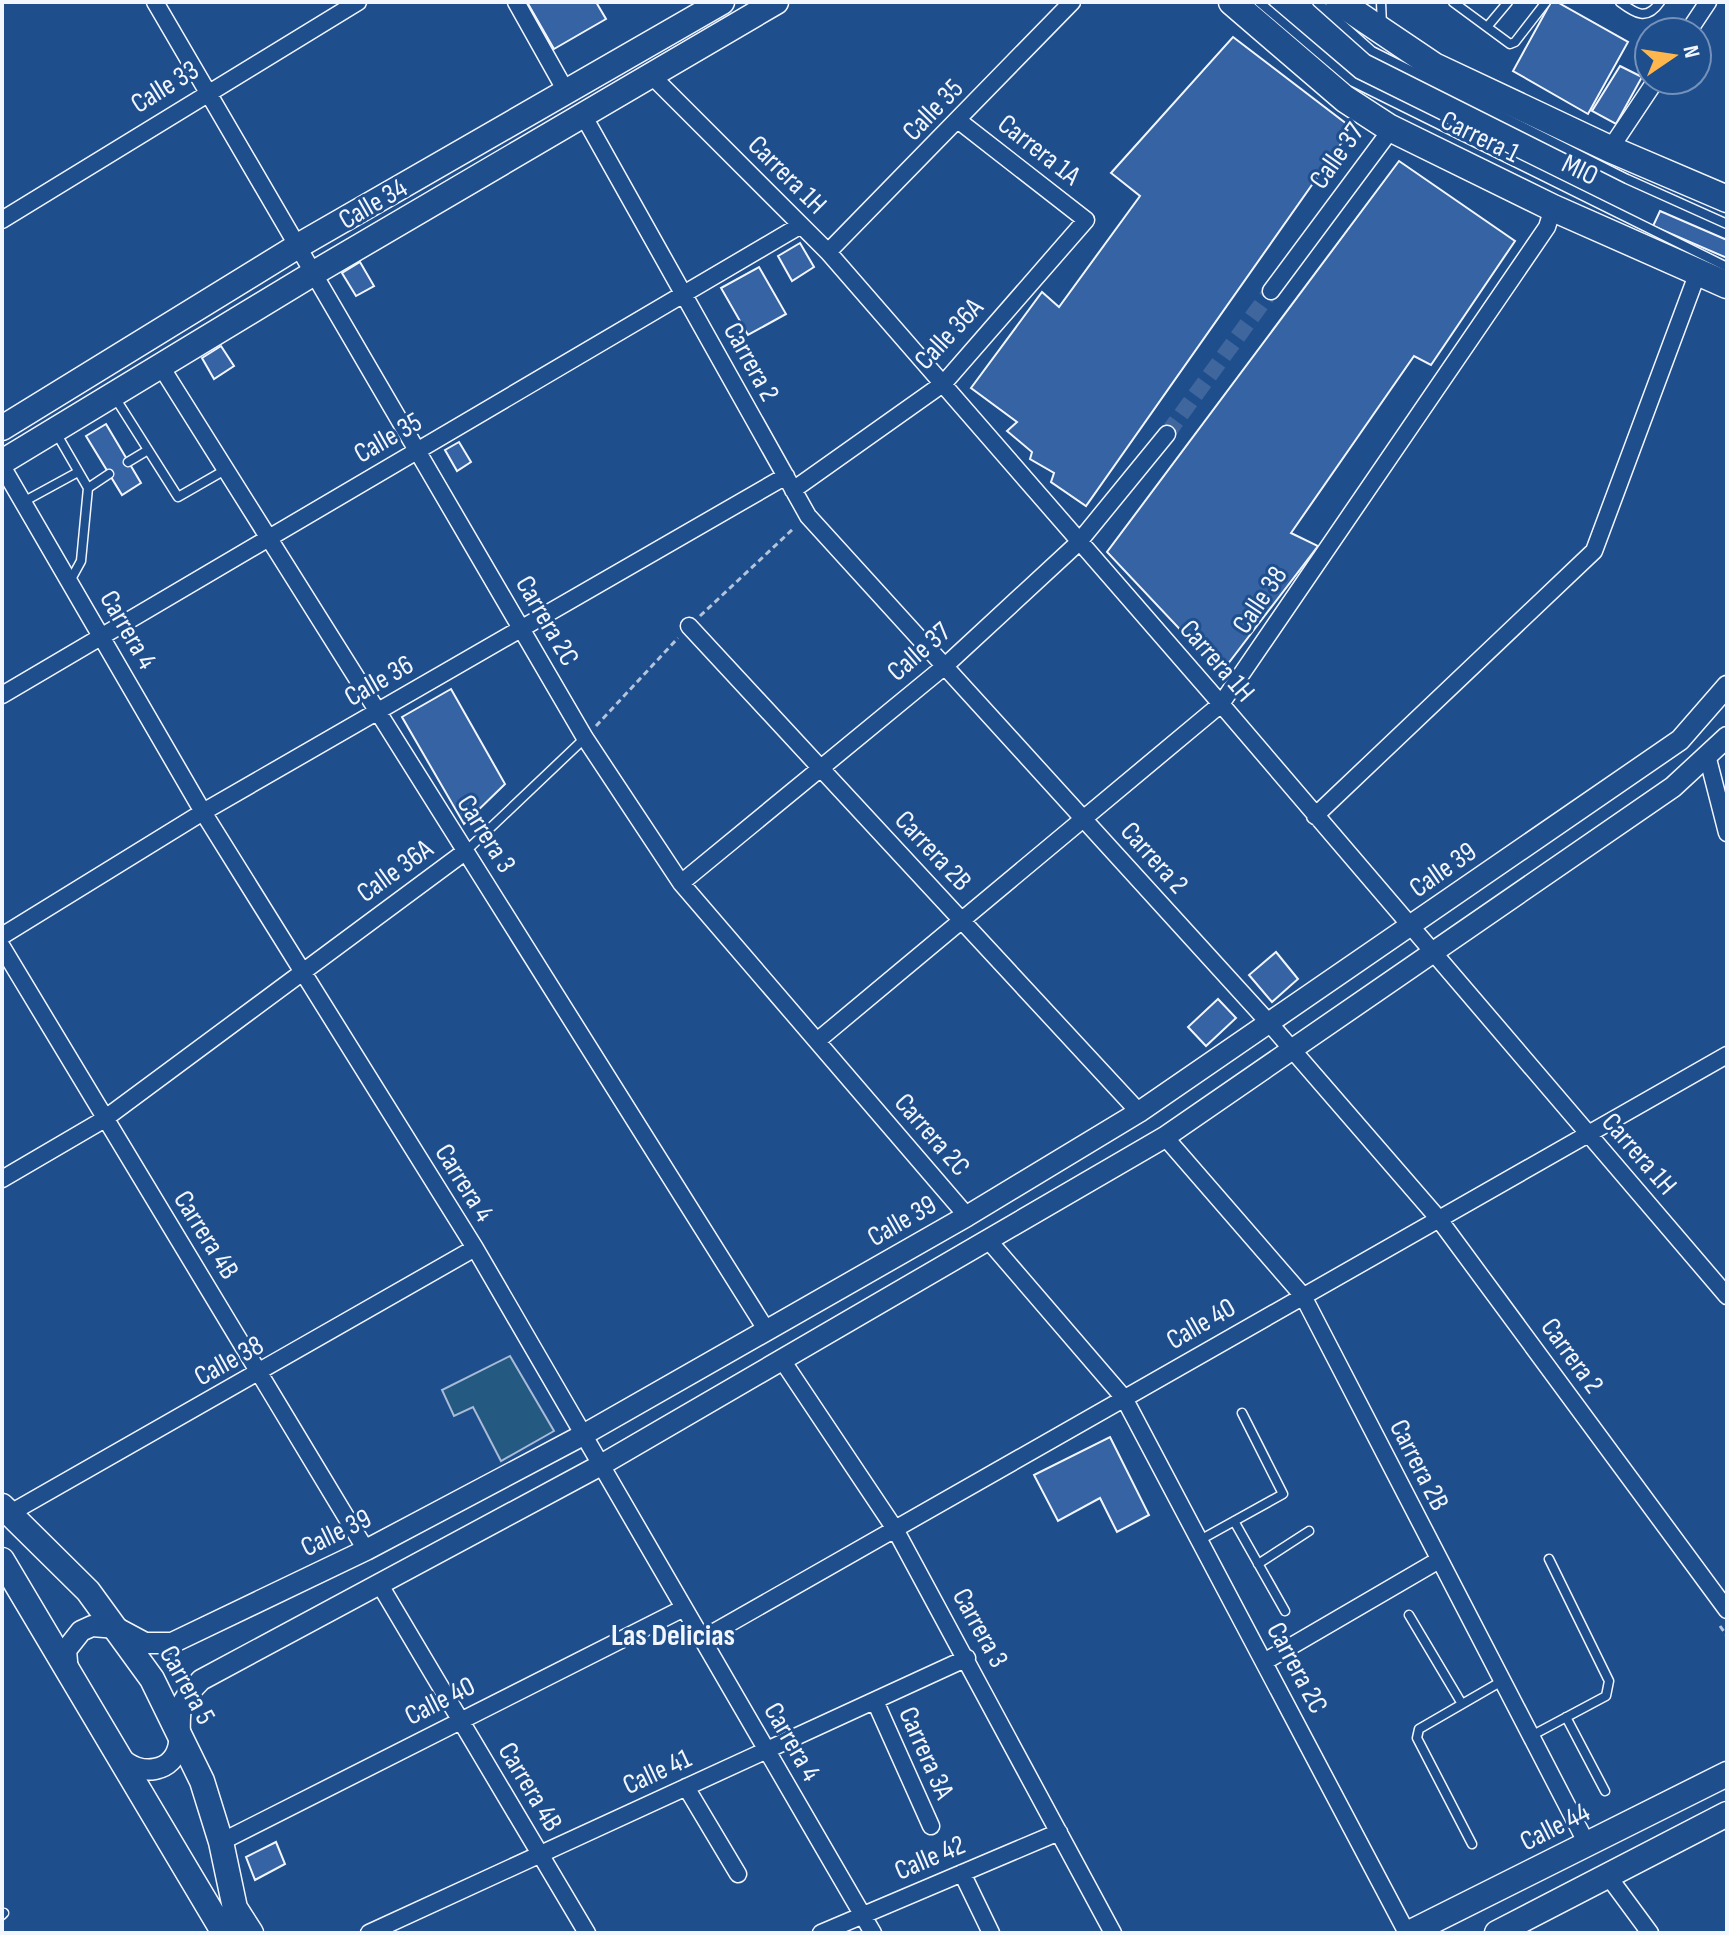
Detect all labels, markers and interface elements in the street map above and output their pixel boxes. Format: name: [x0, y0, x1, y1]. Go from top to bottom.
north arrow: [1633, 16, 1713, 96]
text: N: [1677, 43, 1706, 61]
street label: Calle 33: [125, 54, 205, 120]
street label: Calle 35: [896, 72, 970, 148]
street label: Carrera 1: [1435, 104, 1525, 170]
street label: Carrera 1A: [991, 108, 1088, 193]
street label: Calle 37: [1303, 117, 1371, 195]
street label: Carrera 1H: [741, 129, 833, 221]
street label: MIO: [1557, 147, 1603, 193]
street label: Calle 34: [333, 171, 413, 237]
street label: Calle 36A: [908, 291, 991, 377]
street label: Carrera 2: [716, 317, 786, 407]
street label: Calle 35: [348, 405, 428, 471]
street label: Calle 38: [1226, 560, 1294, 640]
street label: Carrera 2C: [508, 570, 586, 672]
street label: Carrera 4: [92, 585, 164, 675]
street label: Carrera 1H: [1172, 613, 1262, 709]
street label: Calle 37: [881, 616, 957, 688]
street label: Calle 36: [339, 648, 419, 714]
street label: Carrera 3: [449, 789, 523, 879]
street label: Carrera 2B: [888, 804, 978, 898]
street label: Carrera 2: [1113, 815, 1195, 901]
street label: Calle 36A: [351, 832, 440, 910]
street label: Calle 39: [1403, 835, 1483, 905]
street label: Carrera 2C: [887, 1087, 977, 1183]
street label: Carrera 1H: [1594, 1106, 1684, 1202]
street label: Carrera 4: [427, 1138, 501, 1228]
street label: Carrera 4B: [166, 1185, 246, 1285]
street label: Calle 39: [862, 1188, 942, 1254]
street label: Calle 40: [1161, 1291, 1241, 1357]
street label: Carrera 2: [1534, 1312, 1610, 1400]
street label: Calle 38: [189, 1329, 269, 1393]
street label: Carrera 2B: [1382, 1414, 1456, 1516]
street label: Calle 39: [295, 1502, 377, 1564]
street label: Carrera 3: [945, 1583, 1015, 1673]
street label: Carrera 2C: [1259, 1617, 1335, 1719]
district label: Las Delicias: [611, 1618, 735, 1654]
street label: Carrera 5: [152, 1640, 222, 1730]
street label: Calle 40: [399, 1669, 481, 1733]
street label: Carrera 4: [756, 1697, 828, 1787]
street label: Carrera 3A: [891, 1702, 961, 1805]
street label: Carrera 4B: [491, 1737, 569, 1837]
street label: Calle 41: [618, 1742, 697, 1802]
street label: Calle 44: [1515, 1795, 1596, 1858]
street label: Calle 42: [890, 1828, 970, 1888]

